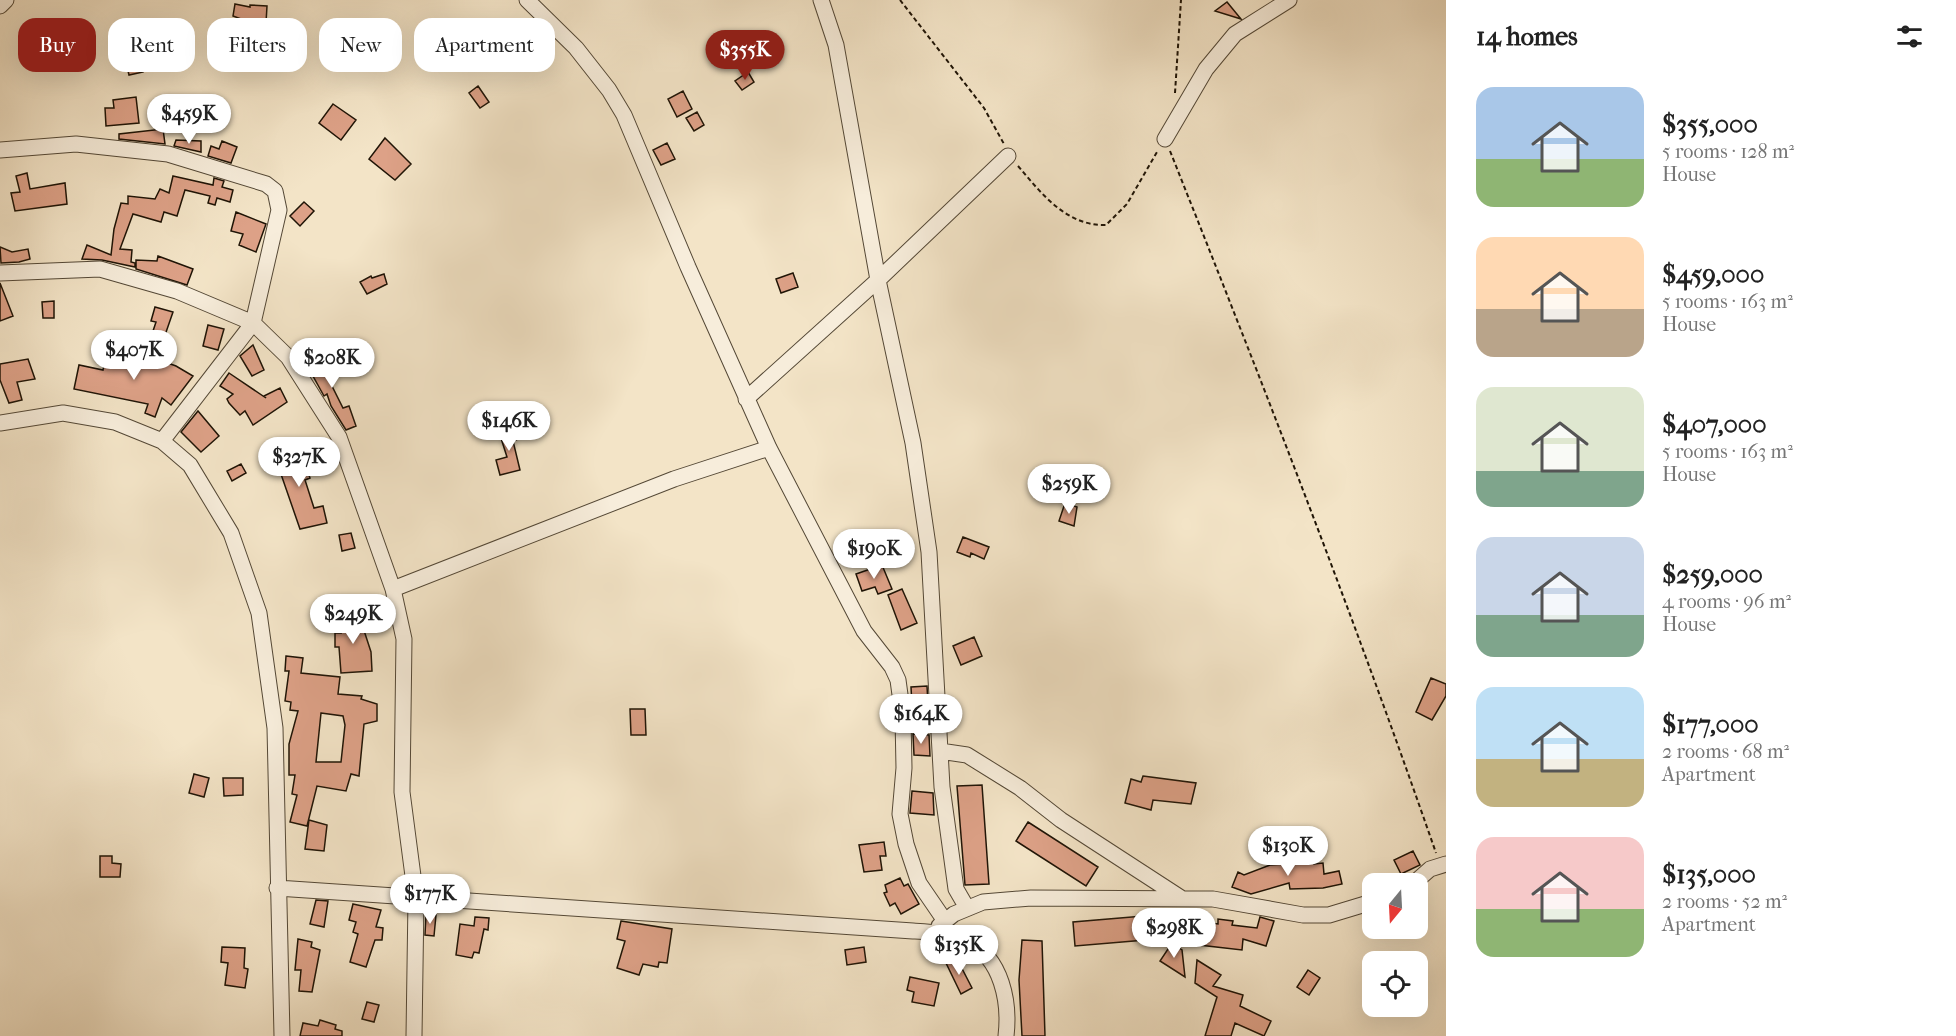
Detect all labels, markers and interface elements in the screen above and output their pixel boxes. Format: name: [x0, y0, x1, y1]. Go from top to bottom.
chip: Buy: [18, 18, 96, 72]
chip: Rent: [108, 18, 195, 72]
chip: Filters: [207, 18, 307, 72]
chip: New: [319, 18, 402, 72]
chip: Apartment: [414, 18, 555, 72]
icon: filters: [1893, 20, 1926, 53]
text: 14 homes: [1476, 21, 1578, 52]
pin: $355K: [703, 30, 787, 81]
text: $355K: [720, 38, 770, 61]
pin: $459K: [147, 94, 231, 145]
text: $459K: [161, 102, 217, 125]
text: $355,000: [1662, 109, 1758, 140]
icon: home: [1524, 111, 1596, 183]
text: 5 rooms · 128 m²: [1662, 140, 1794, 163]
text: House: [1662, 163, 1716, 186]
text: $459,000: [1662, 259, 1764, 290]
icon: home: [1524, 261, 1596, 333]
text: 5 rooms · 163 m²: [1662, 290, 1793, 313]
text: House: [1662, 313, 1716, 336]
pin: $407K: [92, 330, 176, 381]
text: $407K: [105, 338, 163, 361]
pin: $208K: [290, 338, 374, 389]
text: $208K: [304, 346, 360, 369]
pin: $146K: [467, 401, 551, 452]
text: $146K: [481, 409, 537, 432]
text: $407,000: [1662, 409, 1767, 440]
icon: home: [1524, 411, 1596, 483]
pin: $327K: [257, 437, 341, 488]
text: 5 rooms · 163 m²: [1662, 440, 1793, 463]
text: $327K: [272, 445, 326, 468]
text: House: [1662, 463, 1716, 486]
pin: $259K: [1027, 464, 1111, 515]
text: $259K: [1042, 472, 1096, 495]
pin: $190K: [832, 529, 916, 580]
text: $190K: [847, 537, 901, 560]
text: $259,000: [1662, 559, 1763, 590]
icon: home: [1524, 561, 1596, 633]
text: 4 rooms · 96 m²: [1662, 590, 1791, 613]
pin: $249K: [311, 594, 395, 645]
text: $249K: [324, 602, 382, 625]
text: House: [1662, 613, 1716, 636]
pin: $164K: [879, 694, 963, 745]
text: $164K: [893, 702, 949, 725]
text: $177,000: [1662, 709, 1759, 740]
icon: home: [1524, 711, 1596, 783]
text: 2 rooms · 68 m²: [1662, 740, 1789, 763]
text: Apartment: [1662, 763, 1756, 786]
pin: $130K: [1246, 826, 1330, 877]
text: $130K: [1262, 834, 1314, 857]
text: $135,000: [1662, 859, 1756, 890]
icon: home: [1524, 861, 1596, 933]
north arrow: [1362, 873, 1428, 939]
map controls: [1362, 873, 1428, 1017]
pin: $177K: [388, 874, 472, 925]
text: $177K: [404, 882, 456, 905]
text: 2 rooms · 52 m²: [1662, 890, 1787, 913]
pin: $298K: [1132, 908, 1216, 959]
text: Apartment: [1662, 913, 1756, 936]
text: $298K: [1146, 916, 1202, 939]
pin: $135K: [917, 925, 1001, 976]
text: $135K: [934, 933, 984, 956]
button: locate: [1362, 951, 1428, 1017]

